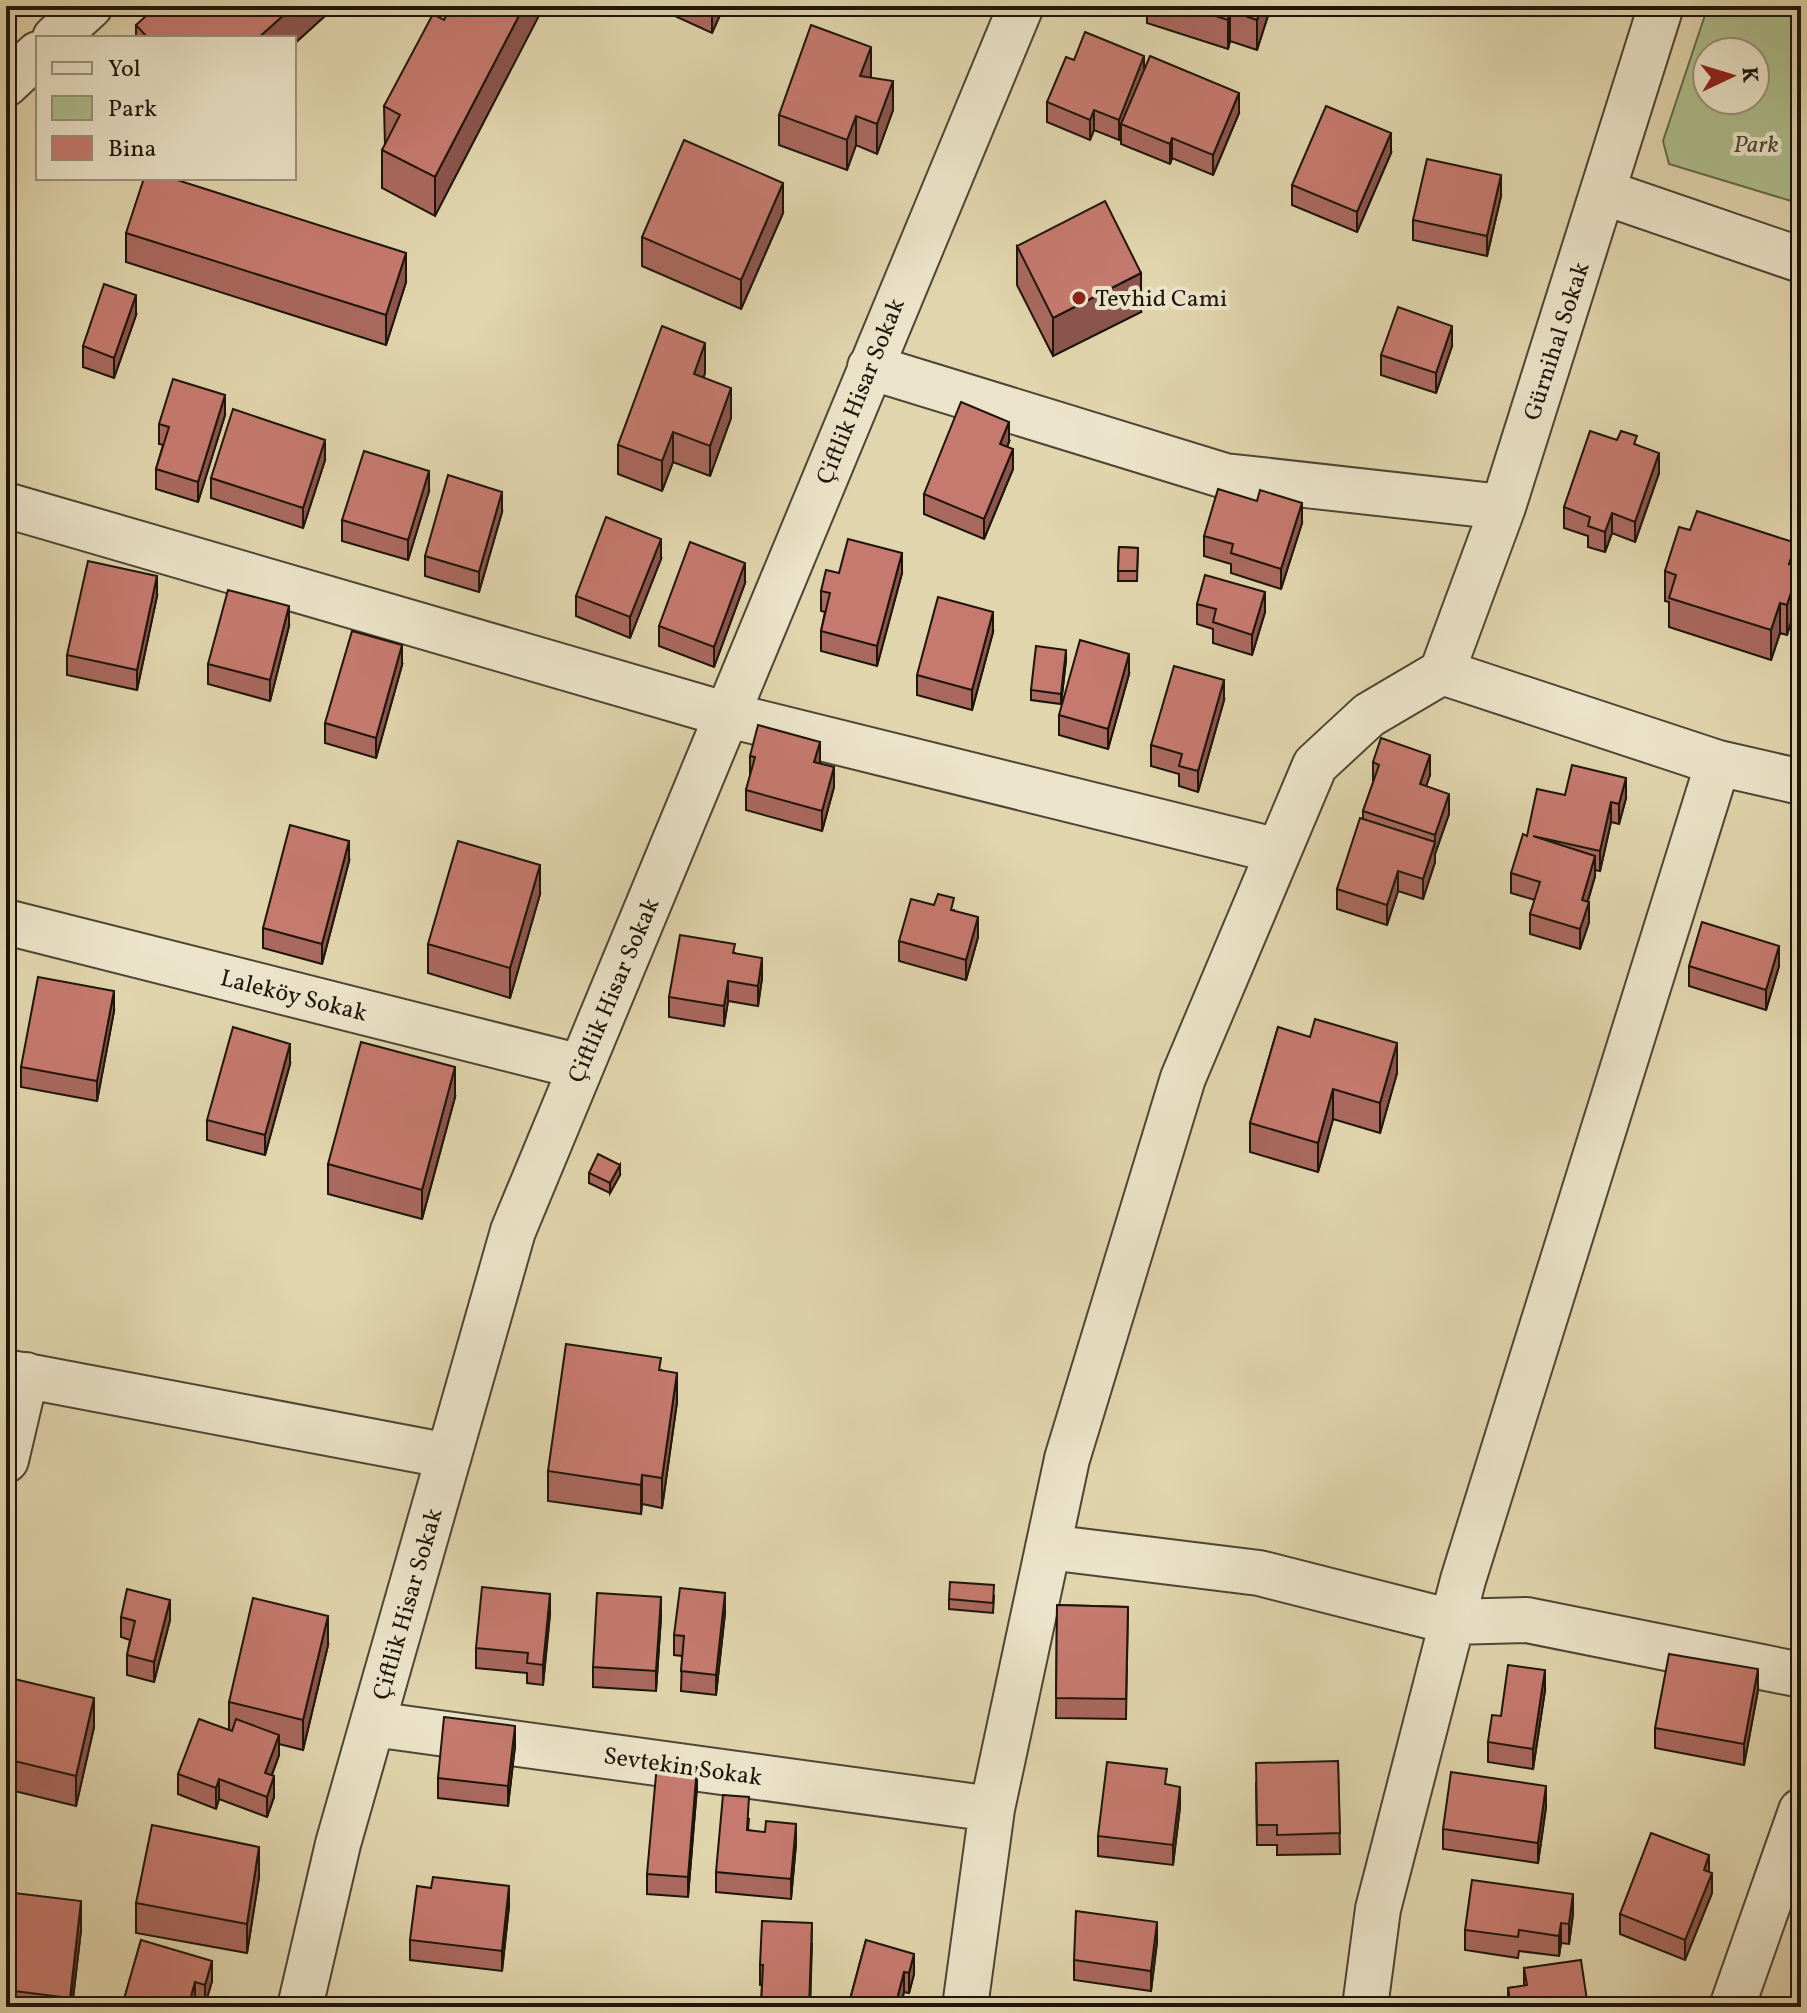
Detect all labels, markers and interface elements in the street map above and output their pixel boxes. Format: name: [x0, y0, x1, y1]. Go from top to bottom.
legend: [36, 36, 296, 180]
north arrow: [1691, 36, 1771, 116]
text: Yol: [108, 53, 141, 87]
text: K: [1732, 66, 1764, 84]
text: Park: [108, 93, 157, 127]
park label: Park: [1733, 129, 1779, 163]
text: Bina: [108, 133, 156, 167]
street label: Gürnihal Sokak: [1516, 258, 1600, 425]
place label: Tevhid Cami: [1095, 283, 1227, 317]
marker: Tevhid Cami: [1070, 289, 1088, 307]
street label: Çiftlik Hisar Sokak: [809, 294, 915, 490]
street label: Çiftlik Hisar Sokak: [561, 893, 669, 1089]
street label: Laleköy Sokak: [217, 962, 370, 1032]
street label: Çiftlik Hisar Sokak: [365, 1505, 453, 1704]
street label: Sevtekin Sokak: [601, 1740, 764, 1796]

